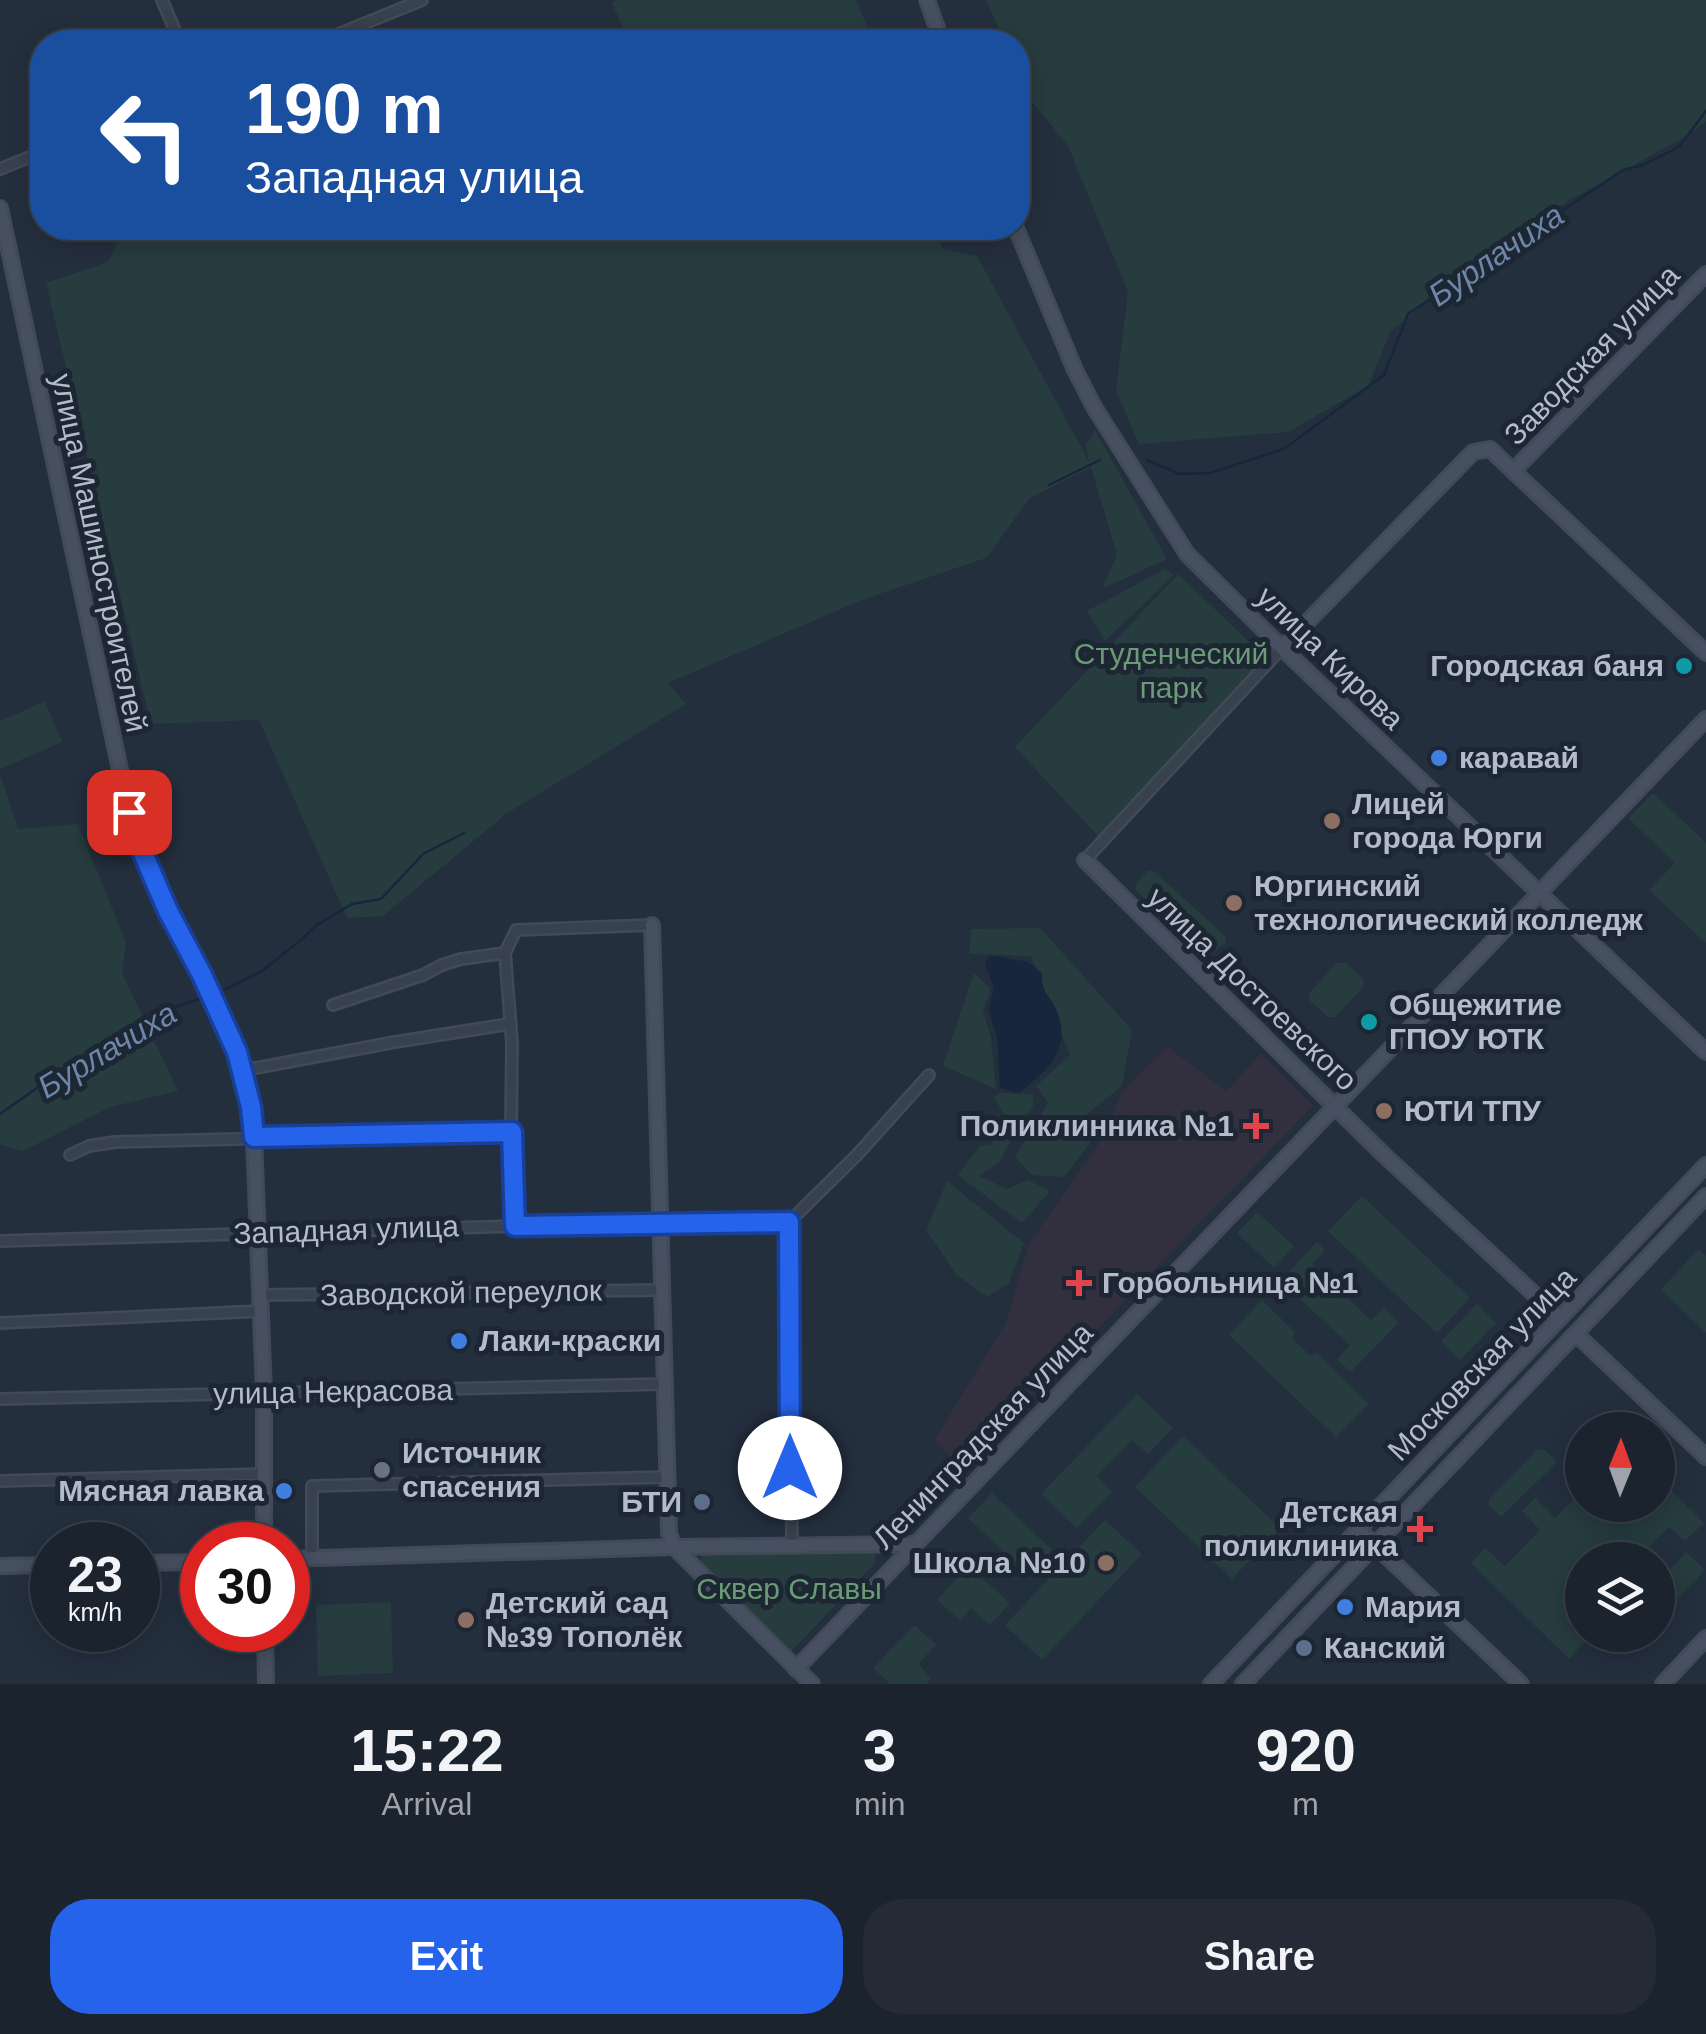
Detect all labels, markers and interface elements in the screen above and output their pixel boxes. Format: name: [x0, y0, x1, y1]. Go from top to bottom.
icon: left: [80, 70, 210, 200]
text: 190 m: [245, 70, 443, 148]
text: Западная улица: [245, 152, 583, 203]
water label: Бурлачиха: [1422, 197, 1570, 313]
street label: Заводская улица: [1498, 258, 1686, 451]
street label: улица Машиностроителей: [45, 371, 154, 735]
street label: улица Кирова: [1250, 580, 1411, 736]
park label: Студенческий парк: [1074, 637, 1268, 704]
place label: Городская баня: [1430, 649, 1664, 682]
marker: Городская баня: [1673, 655, 1695, 677]
place label: каравай: [1459, 741, 1579, 774]
marker: каравай: [1428, 747, 1450, 769]
pin: [87, 770, 172, 855]
icon: arrive: [102, 785, 157, 840]
place label: Лицей города Юрги: [1352, 787, 1543, 854]
marker: Лицей города Юрги: [1321, 810, 1343, 832]
place label: Юргинский технологический колледж: [1254, 869, 1644, 936]
street label: улица Достоевского: [1141, 880, 1364, 1097]
marker: Юргинский технологический колледж: [1223, 892, 1245, 914]
place label: Общежитие ГПОУ ЮТК: [1389, 988, 1562, 1055]
water label: Бурлачиха: [31, 995, 183, 1105]
marker: Общежитие ГПОУ ЮТК: [1358, 1011, 1380, 1033]
place label: ЮТИ ТПУ: [1404, 1094, 1541, 1127]
marker: ЮТИ ТПУ: [1373, 1100, 1395, 1122]
place label: Поликлинника №1: [960, 1109, 1234, 1142]
marker: Поликлинника №1: [1243, 1113, 1269, 1139]
street label: Западная улица: [233, 1209, 460, 1250]
street label: Московская улица: [1381, 1260, 1582, 1467]
place label: Горбольница №1: [1102, 1266, 1358, 1299]
marker: Горбольница №1: [1066, 1270, 1092, 1296]
street label: Заводской переулок: [320, 1274, 603, 1311]
street label: Ленинградская улица: [866, 1316, 1099, 1555]
place label: Лаки-краски: [479, 1324, 661, 1357]
marker: Лаки-краски: [448, 1330, 470, 1352]
street label: улица Некрасова: [213, 1373, 454, 1410]
north arrow: [1565, 1412, 1675, 1522]
map controls: [1565, 1412, 1675, 1652]
position arrow: [738, 1416, 842, 1520]
place label: Источник спасения: [402, 1436, 542, 1503]
marker: Источник спасения: [371, 1459, 393, 1481]
place label: Мясная лавка: [58, 1474, 264, 1507]
marker: Мясная лавка: [273, 1480, 295, 1502]
place label: БТИ: [621, 1485, 682, 1518]
marker: БТИ: [691, 1491, 713, 1513]
place label: Детская поликлиника: [1204, 1495, 1398, 1562]
marker: Детская поликлиника: [1407, 1516, 1433, 1542]
speed limit sign: 30: [180, 1522, 310, 1652]
button: layers: [1565, 1542, 1675, 1652]
place label: Школа №10: [913, 1546, 1086, 1579]
text: 23: [67, 1547, 123, 1603]
marker: Школа №10: [1095, 1552, 1117, 1574]
park label: Сквер Славы: [696, 1572, 882, 1605]
place label: Детский сад №39 Тополёк: [486, 1586, 683, 1653]
place label: Мария: [1365, 1590, 1461, 1623]
marker: Мария: [1334, 1596, 1356, 1618]
text: km/h: [68, 1598, 122, 1626]
marker: Детский сад №39 Тополёк: [455, 1609, 477, 1631]
place label: Канский: [1324, 1631, 1446, 1664]
marker: Канский: [1293, 1637, 1315, 1659]
text: 15:22: [350, 1717, 504, 1784]
text: 3: [863, 1717, 896, 1784]
text: 920: [1256, 1717, 1356, 1784]
text: Arrival: [382, 1786, 472, 1822]
text: min: [854, 1786, 905, 1822]
text: m: [1292, 1786, 1319, 1822]
button: Exit: [50, 1899, 843, 2014]
button: Share: [863, 1899, 1656, 2014]

